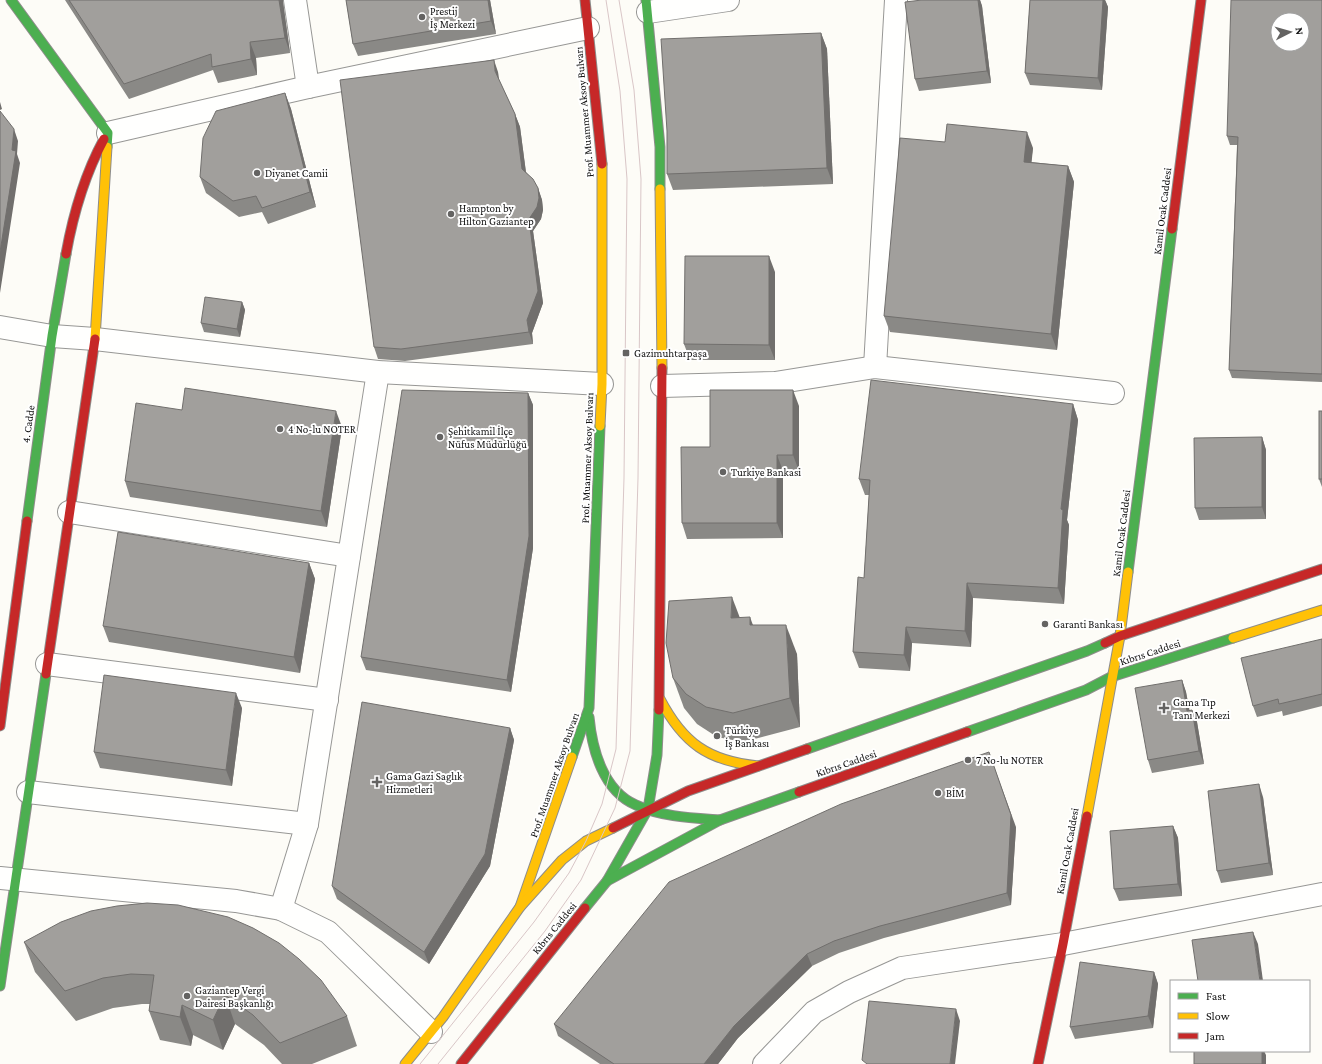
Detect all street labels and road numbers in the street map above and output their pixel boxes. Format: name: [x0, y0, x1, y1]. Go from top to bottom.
street label: Prof. Muammer Aksoy Bulvarı: [572, 46, 597, 178]
street label: Kamil Ocak Caddesi: [1151, 167, 1173, 255]
street label: Prof. Muammer Aksoy Bulvarı: [579, 392, 596, 524]
street label: 4. Cadde: [19, 404, 37, 444]
street label: Kamil Ocak Caddesi: [1110, 489, 1132, 577]
street label: Kıbrıs Caddesi: [1118, 636, 1182, 667]
street label: Prof. Muammer Aksoy Bulvarı: [527, 711, 582, 839]
street label: Kıbrıs Caddesi: [814, 747, 878, 779]
street label: Kamil Ocak Caddesi: [1053, 807, 1081, 895]
street label: Kıbrıs Caddesi: [529, 900, 579, 956]

